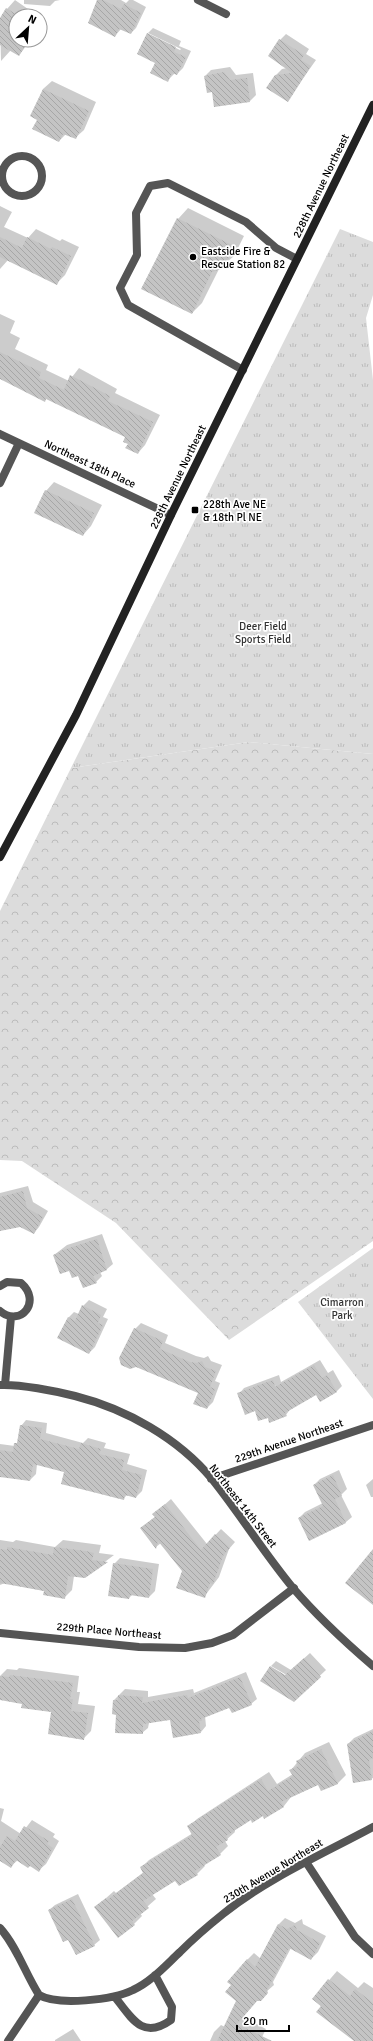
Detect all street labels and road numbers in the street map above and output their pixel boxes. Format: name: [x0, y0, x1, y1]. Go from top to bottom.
street label: 228th Avenue Northeast: [290, 132, 352, 240]
street label: 228th Avenue Northeast: [147, 423, 209, 531]
street label: Northeast 18th Place: [42, 437, 138, 491]
street label: 229th Avenue Northeast: [233, 1416, 345, 1466]
street label: Northeast 14th Street: [206, 1462, 280, 1550]
street label: 229th Place Northeast: [56, 1620, 162, 1642]
street label: 230th Avenue Northeast: [221, 1836, 325, 1906]

